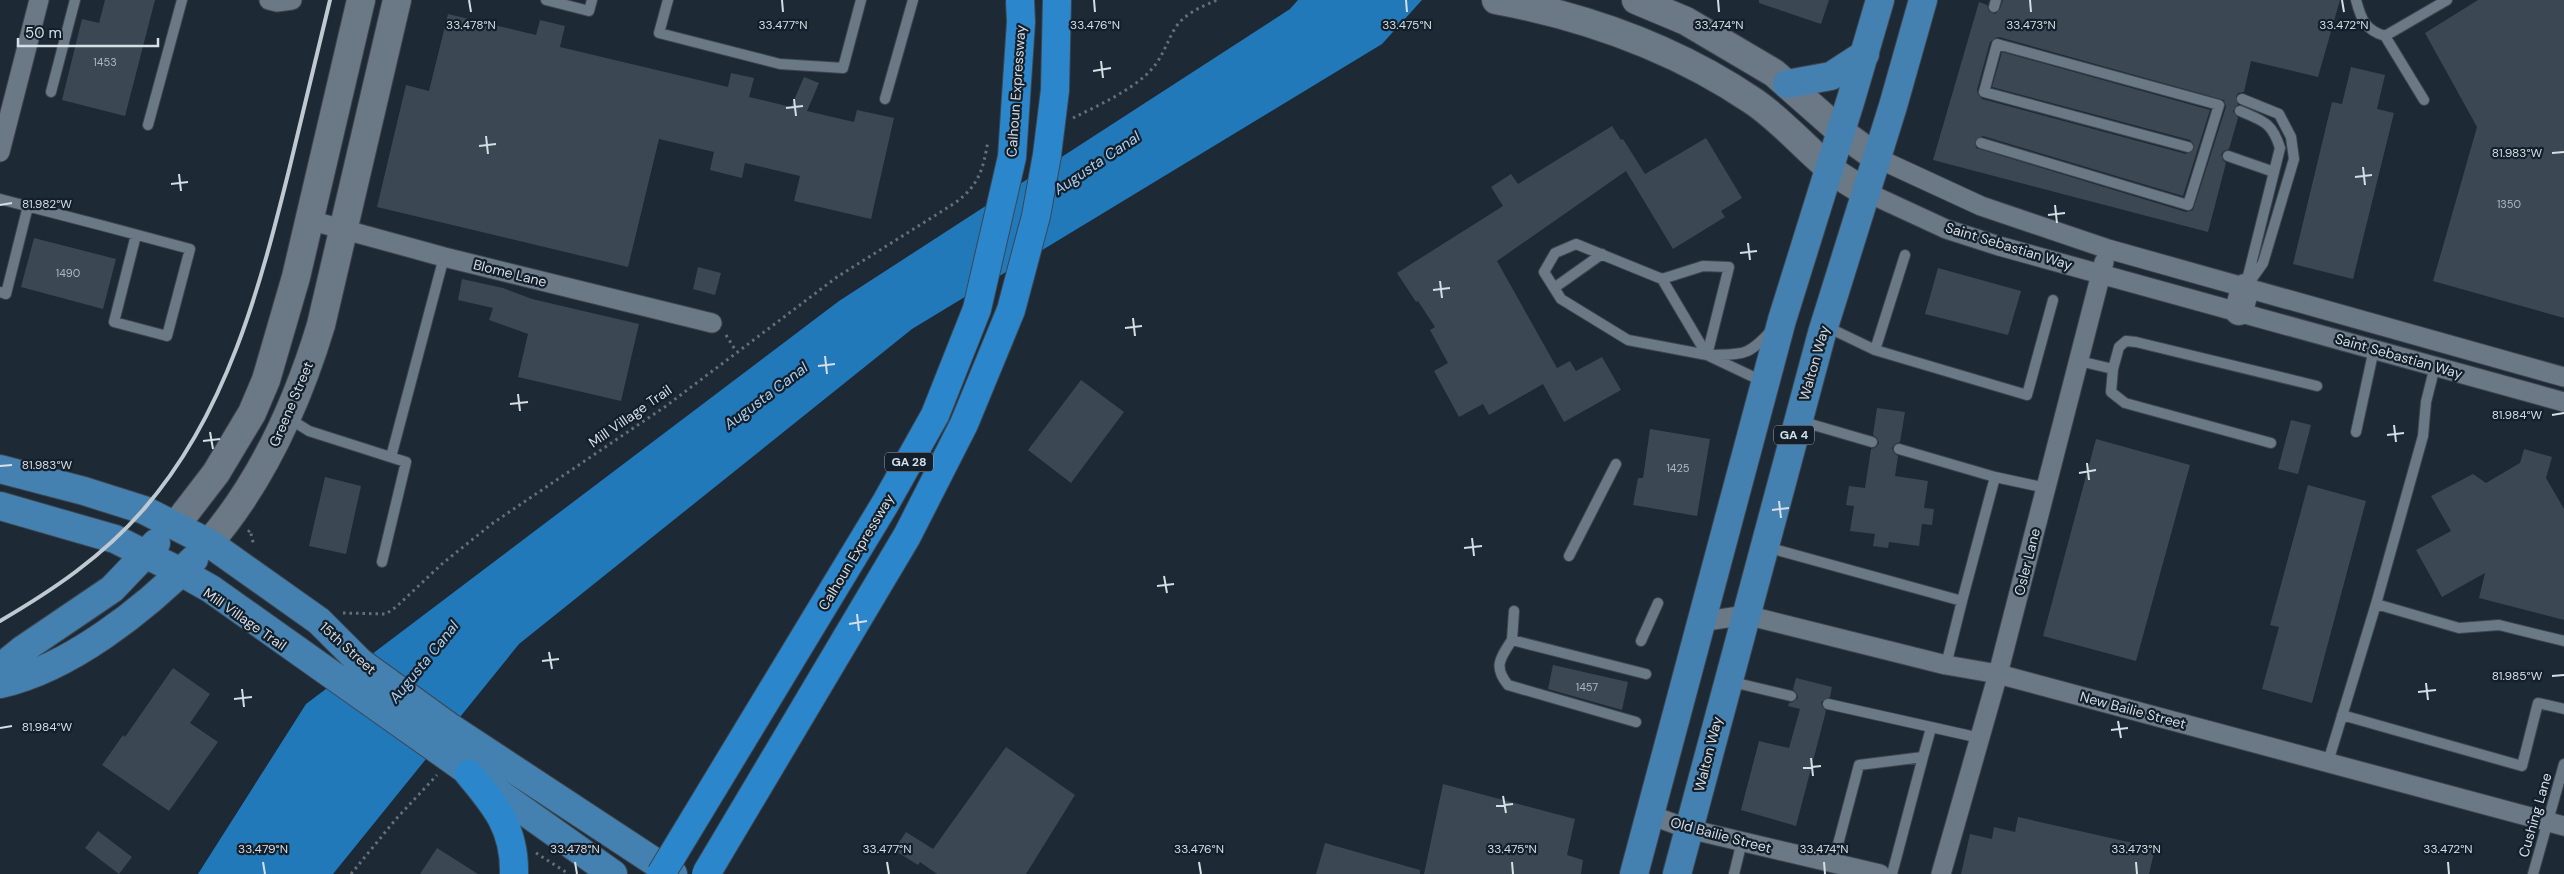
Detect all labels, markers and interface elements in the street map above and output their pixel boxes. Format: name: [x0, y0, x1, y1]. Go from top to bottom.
scale bar: [18, 15, 158, 47]
text: 33.478°N: [446, 17, 496, 33]
text: 33.477°N: [758, 17, 808, 33]
text: 33.476°N: [1070, 17, 1120, 33]
text: 33.475°N: [1382, 17, 1432, 33]
text: 33.474°N: [1694, 17, 1744, 33]
text: 33.473°N: [2006, 17, 2056, 33]
text: 33.472°N: [2319, 17, 2369, 33]
text: 50 m: [25, 23, 62, 43]
street label: Calhoun Expressway: [1002, 24, 1030, 158]
house number: 1453: [93, 55, 117, 69]
water label: Augusta Canal: [1049, 126, 1145, 200]
text: 81.983°W: [2492, 145, 2543, 161]
text: 81.982°W: [22, 196, 72, 212]
house number: 1350: [2497, 197, 2521, 211]
street label: Saint Sebastian Way: [1943, 218, 2075, 274]
street label: Blome Lane: [471, 255, 549, 291]
house number: 1490: [56, 266, 80, 280]
street label: Walton Way: [1795, 323, 1833, 402]
street label: Saint Sebastian Way: [2333, 329, 2465, 383]
water label: Augusta Canal: [719, 357, 813, 435]
street label: Greene Street: [265, 359, 317, 449]
street label: Mill Village Trail: [585, 381, 675, 451]
text: 81.984°W: [2492, 407, 2543, 423]
road number: GA 4: [1774, 426, 1814, 444]
road number: GA 28: [885, 452, 933, 472]
text: 81.983°W: [22, 457, 73, 473]
house number: 1425: [1666, 461, 1690, 475]
street label: Calhoun Expressway: [814, 490, 898, 614]
street label: Osler Lane: [2010, 526, 2044, 598]
street label: Mill Village Trail: [200, 584, 290, 654]
water label: Augusta Canal: [384, 616, 464, 708]
street label: 15th Street: [316, 618, 380, 678]
text: 81.985°W: [2492, 668, 2543, 684]
house number: 1457: [1576, 680, 1598, 694]
street label: New Bailie Street: [2078, 687, 2188, 733]
street label: Walton Way: [1690, 714, 1726, 794]
text: 81.984°W: [22, 719, 73, 735]
street label: Cushing Lane: [2514, 771, 2556, 859]
street label: Old Bailie Street: [1669, 813, 1773, 857]
text: 33.479°N: [238, 841, 288, 857]
text: 33.478°N: [550, 841, 600, 857]
text: 33.477°N: [862, 841, 912, 857]
text: 33.476°N: [1174, 841, 1224, 857]
text: 33.475°N: [1487, 841, 1537, 857]
text: 33.474°N: [1799, 841, 1849, 857]
text: 33.473°N: [2111, 841, 2161, 857]
text: 33.472°N: [2423, 841, 2473, 857]

